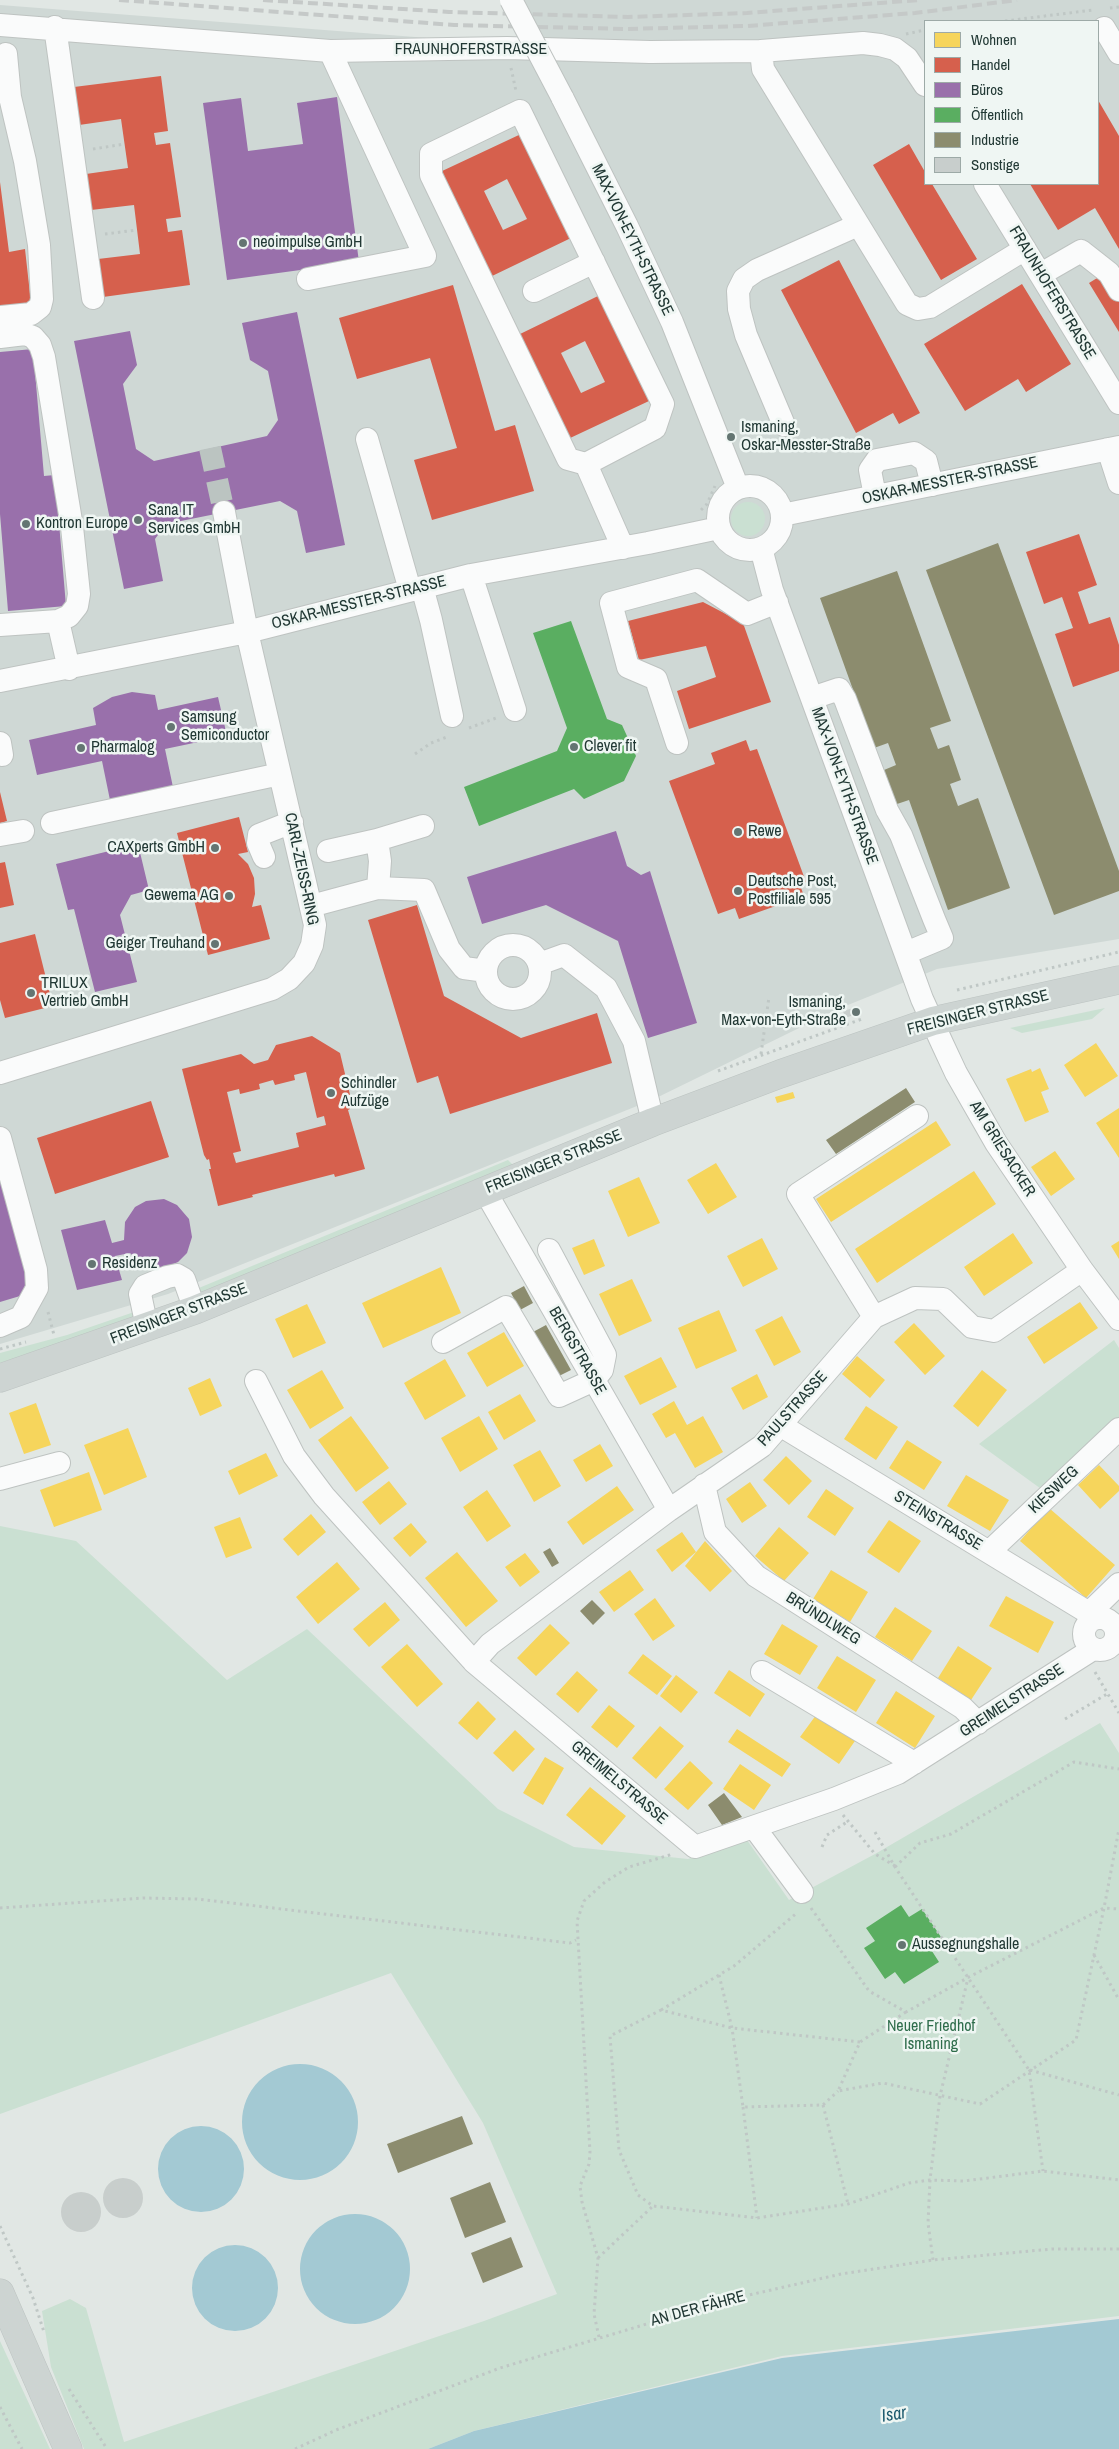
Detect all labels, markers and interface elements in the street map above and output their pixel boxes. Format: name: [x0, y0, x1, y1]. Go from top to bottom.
legend: [924, 20, 1099, 185]
text: Wohnen: [971, 29, 1017, 50]
street label: FRAUNHOFERSTRASSE: [395, 40, 547, 60]
text: Handel: [971, 54, 1010, 75]
text: Büros: [971, 79, 1003, 100]
text: Öffentlich: [971, 104, 1023, 125]
text: Industrie: [971, 129, 1019, 150]
text: Sonstige: [971, 154, 1020, 175]
street label: MAX-VON-EYTH-STRASSE: [587, 161, 677, 319]
street label: FRAUNHOFERSTRASSE: [1005, 223, 1099, 363]
place label: neoimpulse GmbH: [253, 233, 362, 253]
marker: neoimpulse GmbH: [237, 237, 249, 249]
place label: Ismaning, Oskar-Messter-Straße: [741, 418, 871, 456]
marker: Ismaning, Oskar-Messter-Straße: [725, 431, 737, 443]
street label: OSKAR-MESSTER-STRASSE: [860, 453, 1040, 509]
place label: Sana IT Services GmbH: [148, 501, 241, 539]
place label: Kontron Europe: [36, 514, 128, 534]
marker: Sana IT Services GmbH: [132, 514, 144, 526]
marker: Kontron Europe: [20, 518, 32, 530]
street label: OSKAR-MESSTER-STRASSE: [270, 572, 448, 634]
street label: MAX-VON-EYTH-STRASSE: [807, 705, 881, 867]
place label: Samsung Semiconductor: [181, 708, 269, 746]
marker: Samsung Semiconductor: [165, 721, 177, 733]
place label: Clever fit: [584, 737, 636, 757]
place label: Pharmalog: [91, 738, 154, 758]
marker: Clever fit: [568, 741, 580, 753]
marker: Pharmalog: [75, 742, 87, 754]
street label: CARL-ZEISS-RING: [280, 811, 322, 927]
place label: Rewe: [748, 822, 782, 842]
marker: Rewe: [732, 826, 744, 838]
place label: CAXperts GmbH: [107, 838, 205, 858]
marker: CAXperts GmbH: [209, 842, 221, 854]
place label: Deutsche Post, Postfiliale 595: [748, 872, 837, 910]
marker: Deutsche Post, Postfiliale 595: [732, 885, 744, 897]
place label: Gewema AG: [144, 886, 219, 906]
marker: Gewema AG: [223, 890, 235, 902]
place label: Geiger Treuhand: [106, 934, 205, 954]
marker: Geiger Treuhand: [209, 938, 221, 950]
place label: TRILUX Vertrieb GmbH: [41, 974, 129, 1012]
street label: FREISINGER STRASSE: [905, 986, 1051, 1040]
marker: TRILUX Vertrieb GmbH: [25, 987, 37, 999]
place label: Ismaning, Max-von-Eyth-Straße: [721, 993, 846, 1031]
marker: Ismaning, Max-von-Eyth-Straße: [850, 1006, 862, 1018]
place label: Schindler Aufzüge: [341, 1074, 396, 1112]
marker: Schindler Aufzüge: [325, 1087, 337, 1099]
street label: AM GRIESACKER: [965, 1098, 1039, 1200]
street label: FREISINGER STRASSE: [483, 1126, 625, 1198]
place label: Residenz: [102, 1254, 157, 1274]
marker: Residenz: [86, 1258, 98, 1270]
street label: FREISINGER STRASSE: [108, 1279, 250, 1349]
street label: BERGSTRASSE: [544, 1304, 610, 1398]
street label: PAULSTRASSE: [754, 1367, 832, 1451]
street label: KIESWEG: [1025, 1462, 1083, 1518]
street label: STEINSTRASSE: [890, 1487, 986, 1555]
street label: BRÜNDLWEG: [782, 1589, 864, 1649]
street label: GREIMELSTRASSE: [956, 1660, 1068, 1742]
street label: GREIMELSTRASSE: [567, 1737, 671, 1829]
place label: Aussegnungshalle: [912, 1935, 1019, 1955]
marker: Aussegnungshalle: [896, 1939, 908, 1951]
park label: Neuer Friedhof Ismaning: [887, 2017, 975, 2055]
street label: AN DER FÄHRE: [649, 2287, 747, 2331]
water label: Isar: [880, 2402, 908, 2428]

